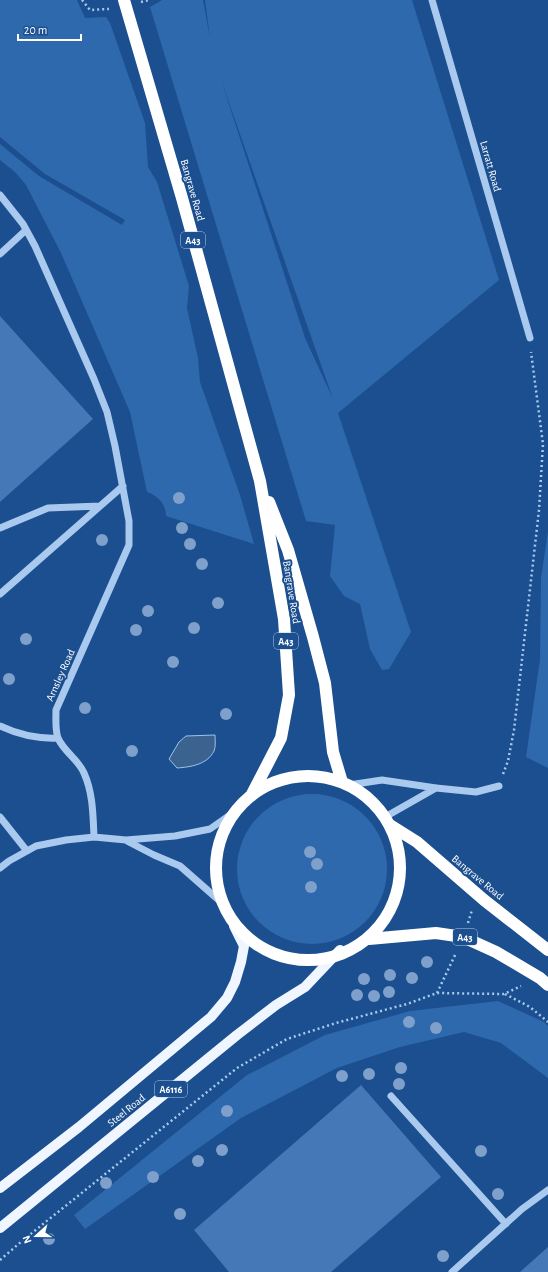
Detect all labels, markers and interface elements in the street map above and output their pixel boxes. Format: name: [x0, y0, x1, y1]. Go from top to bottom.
scale bar: [18, 16, 81, 42]
text: 20 m: [24, 24, 47, 36]
street label: Larratt Road: [478, 139, 503, 193]
street label: Bangrave Road: [178, 158, 207, 222]
road number: A43: [181, 232, 205, 248]
street label: Bangrave Road: [281, 560, 302, 625]
road number: A43: [274, 633, 298, 649]
street label: Arnsley Road: [44, 647, 77, 703]
street label: Bangrave Road: [450, 853, 506, 902]
road number: A43: [453, 929, 477, 945]
road number: A6116: [155, 1081, 187, 1097]
street label: Steel Road: [105, 1092, 148, 1129]
north arrow: [16, 1216, 56, 1256]
text: N: [21, 1234, 34, 1245]

